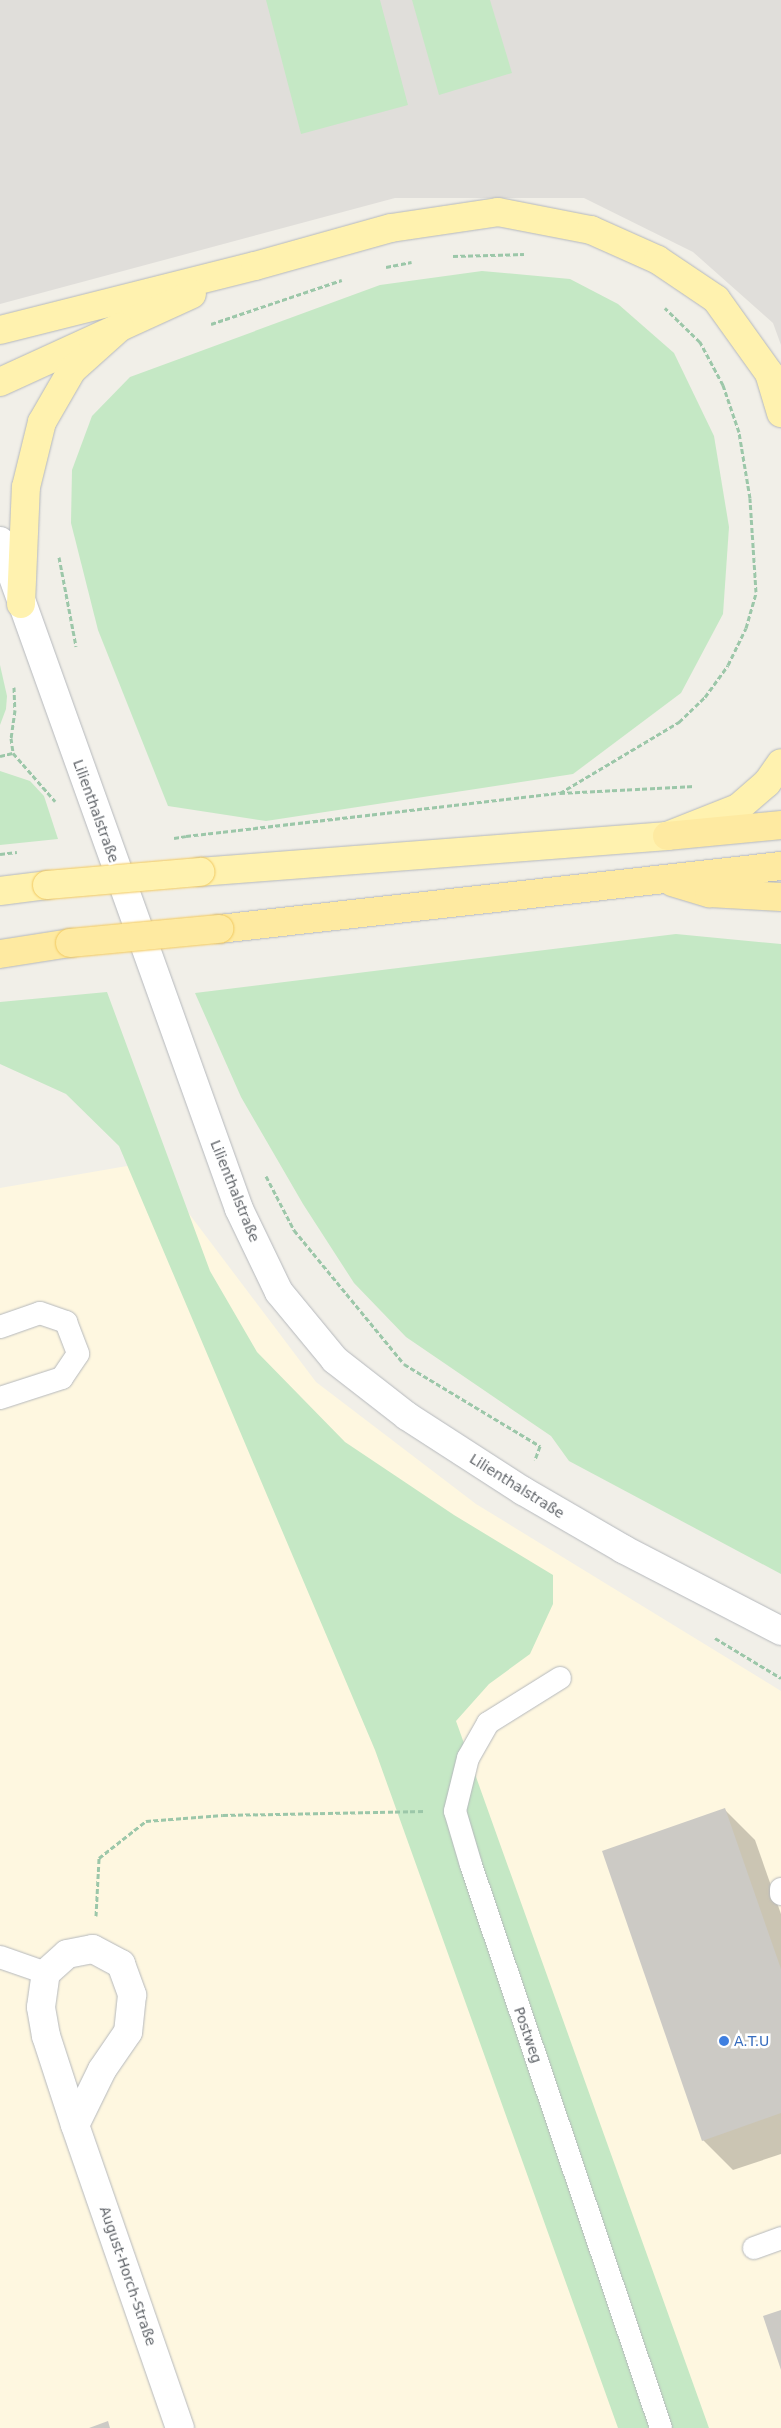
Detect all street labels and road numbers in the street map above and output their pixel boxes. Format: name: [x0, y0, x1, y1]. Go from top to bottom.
street label: Lilienthalstraße: [70, 757, 122, 865]
street label: Lilienthalstraße: [207, 1138, 263, 1244]
street label: Lilienthalstraße: [467, 1450, 567, 1522]
street label: Postweg: [511, 2005, 545, 2065]
street label: August-Horch-Straße: [96, 2204, 160, 2348]

